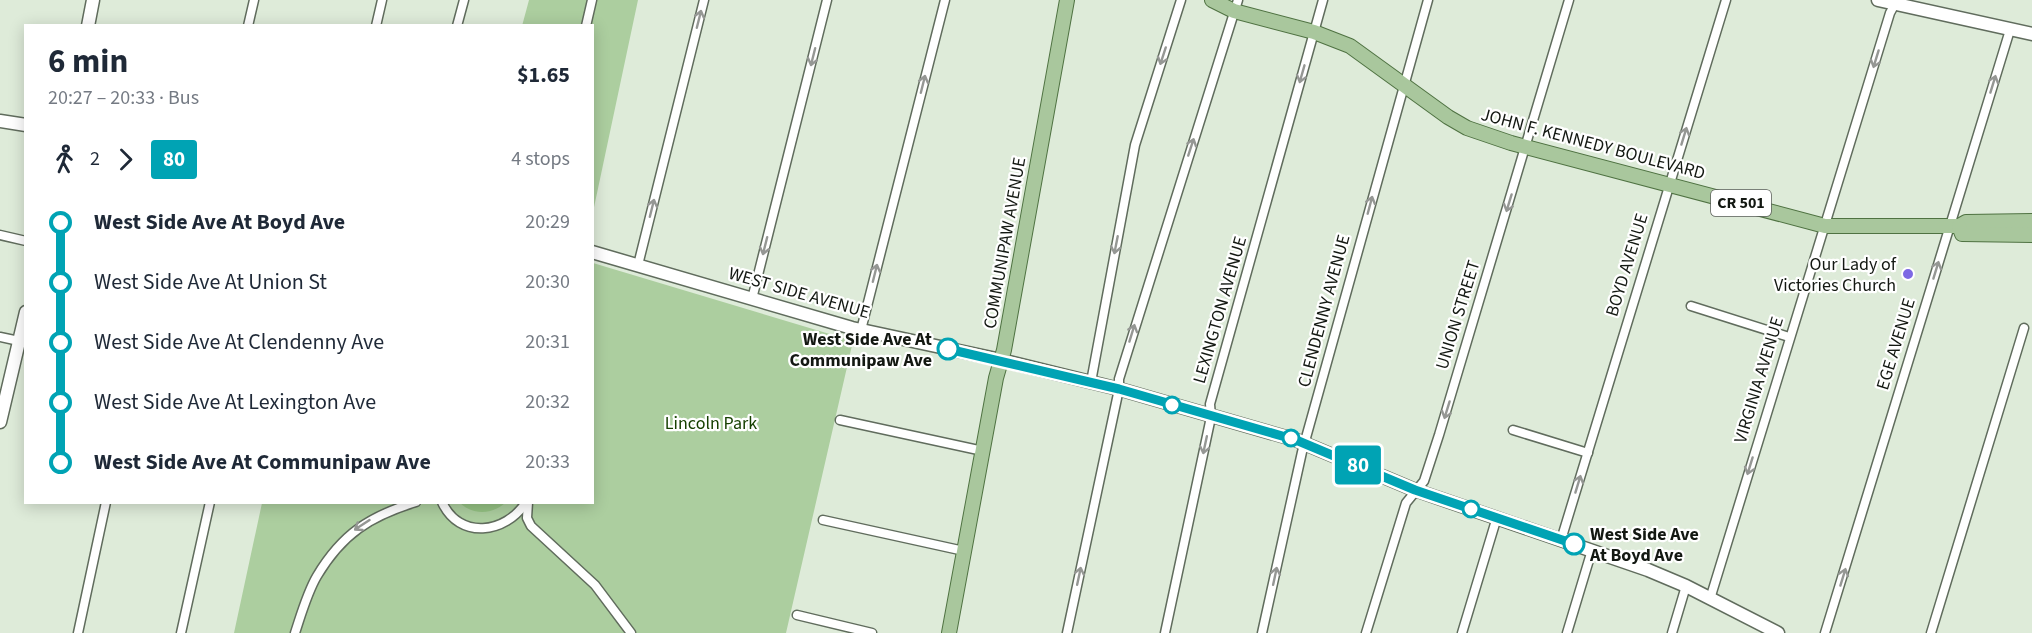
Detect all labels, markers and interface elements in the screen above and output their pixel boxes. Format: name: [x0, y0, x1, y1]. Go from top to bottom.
one-way arrow: [694, 9, 706, 28]
text: 6 min: [48, 38, 128, 85]
one-way arrow: [1157, 46, 1168, 65]
one-way arrow: [806, 47, 818, 66]
one-way arrow: [1870, 49, 1881, 68]
text: $1.65: [517, 59, 570, 91]
one-way arrow: [1296, 64, 1307, 83]
one-way arrow: [918, 75, 930, 94]
one-way arrow: [1988, 75, 1999, 94]
text: 20:27 – 20:33 · Bus: [48, 84, 199, 112]
street label: JOHN F. KENNEDY BOULEVARD: [1478, 102, 1708, 186]
one-way arrow: [1679, 127, 1690, 146]
one-way arrow: [1186, 138, 1197, 157]
icon: walk: [48, 143, 81, 176]
icon: forward: [109, 143, 142, 176]
text: 80: [163, 144, 185, 174]
text: 2: [90, 145, 100, 173]
text: 4 stops: [511, 145, 570, 173]
street label: COMMUNIPAW AVENUE: [978, 155, 1032, 331]
road number: CR 501: [1711, 190, 1771, 216]
one-way arrow: [1503, 193, 1514, 212]
one-way arrow: [1365, 196, 1377, 215]
one-way arrow: [647, 199, 658, 218]
text: West Side Ave At Boyd Ave: [94, 206, 345, 238]
text: 20:29: [525, 208, 570, 236]
street label: BOYD AVENUE: [1599, 210, 1655, 320]
street label: CLENDENNY AVENUE: [1292, 232, 1356, 390]
street label: LEXINGTON AVENUE: [1187, 233, 1253, 387]
one-way arrow: [1111, 234, 1122, 254]
one-way arrow: [759, 236, 771, 255]
place label: Our Lady of Victories Church: [1774, 252, 1897, 298]
street label: UNION STREET: [1430, 257, 1487, 373]
street label: WEST SIDE AVENUE: [726, 261, 872, 325]
one-way arrow: [1931, 261, 1942, 280]
one-way arrow: [870, 264, 882, 283]
text: West Side Ave At Union St: [94, 266, 327, 298]
marker: Our Lady of Victories Church: [1901, 267, 1915, 281]
text: 20:30: [525, 268, 570, 296]
street label: EGE AVENUE: [1870, 295, 1922, 393]
street label: VIRGINIA AVENUE: [1728, 314, 1790, 446]
one-way arrow: [1127, 324, 1138, 343]
text: West Side Ave At Clendenny Ave: [94, 326, 384, 358]
place label: West Side Ave At Communipaw Ave: [789, 327, 932, 373]
text: 20:31: [525, 328, 570, 356]
marker: West Side Ave At Communipaw Ave: [937, 338, 959, 360]
text: West Side Ave At Lexington Ave: [94, 386, 376, 418]
text: 20:32: [525, 388, 570, 416]
unlabelled marker: [1163, 396, 1181, 414]
one-way arrow: [1441, 400, 1452, 419]
park label: Lincoln Park: [665, 411, 757, 436]
unlabelled marker: [1282, 429, 1300, 447]
one-way arrow: [1199, 435, 1211, 454]
text: West Side Ave At Communipaw Ave: [94, 446, 431, 478]
line badge: 80: [1331, 446, 1385, 484]
text: 20:33: [525, 448, 570, 476]
text: 80: [1347, 450, 1369, 480]
one-way arrow: [1744, 456, 1755, 475]
one-way arrow: [1573, 475, 1584, 494]
unlabelled marker: [1462, 500, 1480, 518]
one-way arrow: [354, 519, 371, 532]
place label: West Side Ave At Boyd Ave: [1589, 522, 1699, 568]
marker: West Side Ave At Boyd Ave: [1563, 533, 1585, 555]
one-way arrow: [1074, 567, 1085, 586]
one-way arrow: [1269, 567, 1281, 586]
one-way arrow: [1838, 568, 1849, 587]

